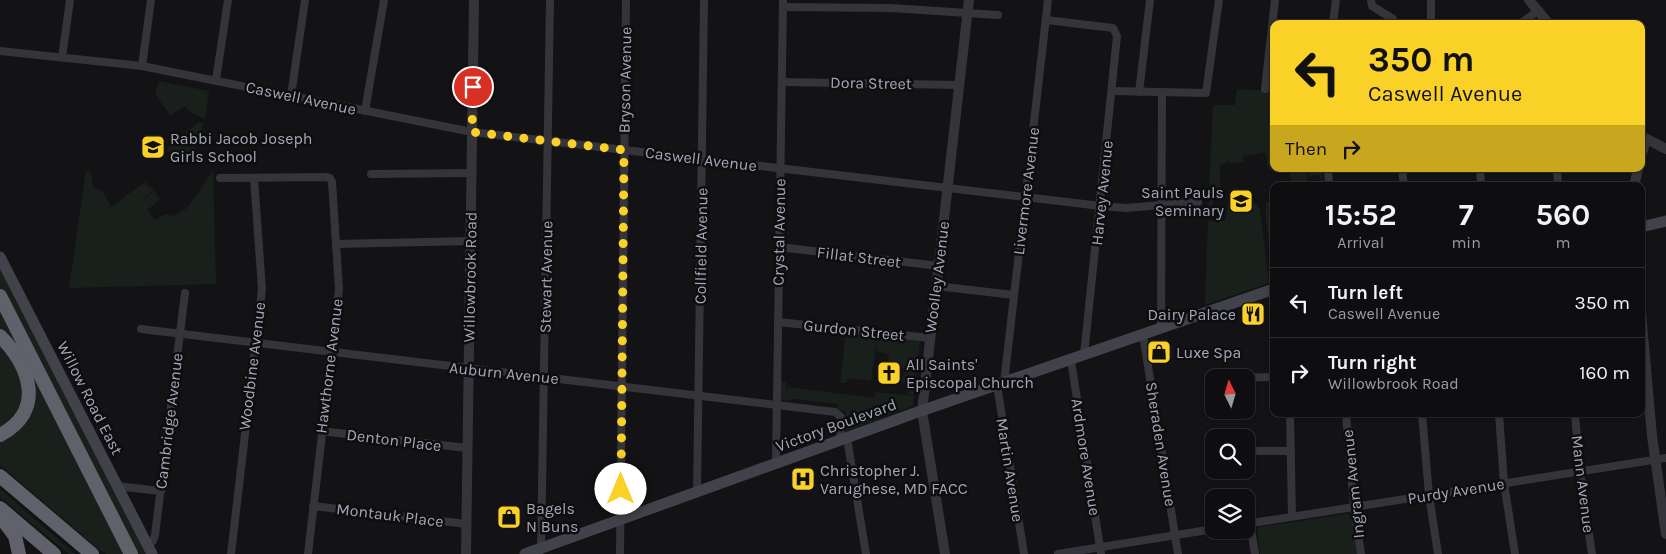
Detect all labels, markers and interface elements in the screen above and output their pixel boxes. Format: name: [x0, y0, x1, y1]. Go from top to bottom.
street label: Bryson Avenue: [615, 27, 635, 133]
text: 350 m: [1368, 39, 1474, 80]
icon: left: [1285, 40, 1350, 105]
pin: [452, 66, 494, 108]
icon: arrive: [459, 73, 487, 101]
street label: Dora Street: [830, 73, 912, 93]
street label: Caswell Avenue: [244, 77, 358, 119]
text: Caswell Avenue: [1368, 81, 1522, 107]
street label: Livermore Avenue: [1009, 126, 1043, 256]
place label: Rabbi Jacob Joseph Girls School: [170, 129, 313, 166]
school or university icon: Rabbi Jacob Joseph Girls School: [140, 134, 166, 160]
icon: right: [1337, 135, 1365, 163]
text: Then: [1285, 138, 1327, 160]
street label: Harvey Avenue: [1087, 140, 1117, 246]
street label: Caswell Avenue: [644, 143, 758, 175]
street label: Crystal Avenue: [769, 178, 789, 286]
place label: Saint Pauls Seminary: [1141, 183, 1225, 220]
street label: Collfield Avenue: [690, 188, 712, 304]
school or university icon: Saint Pauls Seminary: [1228, 188, 1254, 214]
text: 15:52: [1325, 197, 1397, 233]
text: 7: [1459, 197, 1474, 233]
text: 560: [1536, 197, 1590, 233]
street label: Willowbrook Road: [459, 211, 481, 343]
street label: Woolley Avenue: [921, 220, 953, 334]
street label: Stewart Avenue: [536, 221, 556, 333]
text: Arrival: [1337, 233, 1384, 252]
text: min: [1451, 233, 1481, 252]
text: m: [1555, 233, 1570, 252]
street label: Fillat Street: [816, 242, 902, 272]
text: Turn left: [1328, 282, 1403, 304]
icon: left: [1285, 289, 1313, 317]
text: 350 m: [1574, 292, 1630, 314]
street label: Hawthorne Avenue: [311, 298, 347, 434]
street label: Woodbine Avenue: [235, 301, 269, 431]
restaurant icon: Dairy Palace: [1240, 301, 1266, 327]
text: Caswell Avenue: [1328, 304, 1440, 323]
place label: Dairy Palace: [1147, 305, 1236, 324]
street label: Gurdon Street: [803, 315, 905, 345]
street label: Willow Road East: [53, 338, 127, 458]
shop icon: Luxe Spa: [1146, 339, 1172, 365]
place label: Luxe Spa: [1176, 343, 1241, 362]
street label: Cambridge Avenue: [151, 352, 187, 490]
text: Turn right: [1328, 352, 1417, 374]
place label: All Saints' Episcopal Church: [906, 355, 1034, 392]
street label: Auburn Avenue: [448, 358, 560, 388]
icon: right: [1285, 359, 1313, 387]
church icon: All Saints' Episcopal Church: [876, 360, 902, 386]
text: 160 m: [1579, 362, 1630, 384]
north arrow: [1205, 369, 1255, 419]
map controls: [1205, 369, 1255, 539]
text: Willowbrook Road: [1328, 374, 1459, 393]
street label: Sheraden Avenue: [1142, 380, 1180, 508]
street label: Victory Boulevard: [773, 394, 899, 456]
street label: Ardmore Avenue: [1067, 397, 1105, 517]
street label: Martin Avenue: [992, 417, 1028, 523]
street label: Denton Place: [346, 425, 442, 455]
button: search: [1205, 429, 1255, 479]
street label: Ingram Avenue: [1338, 429, 1368, 539]
street label: Mann Avenue: [1568, 434, 1598, 534]
place label: Christopher J. Varughese, MD FACC: [820, 461, 968, 498]
position arrow: [594, 462, 646, 514]
hospital icon: Christopher J. Varughese, MD FACC: [790, 466, 816, 492]
street label: Purdy Avenue: [1406, 474, 1506, 508]
button: layers: [1205, 489, 1255, 539]
street label: Montauk Place: [335, 499, 445, 531]
place label: Bagels N Buns: [526, 499, 578, 536]
shop icon: Bagels N Buns: [496, 504, 522, 530]

